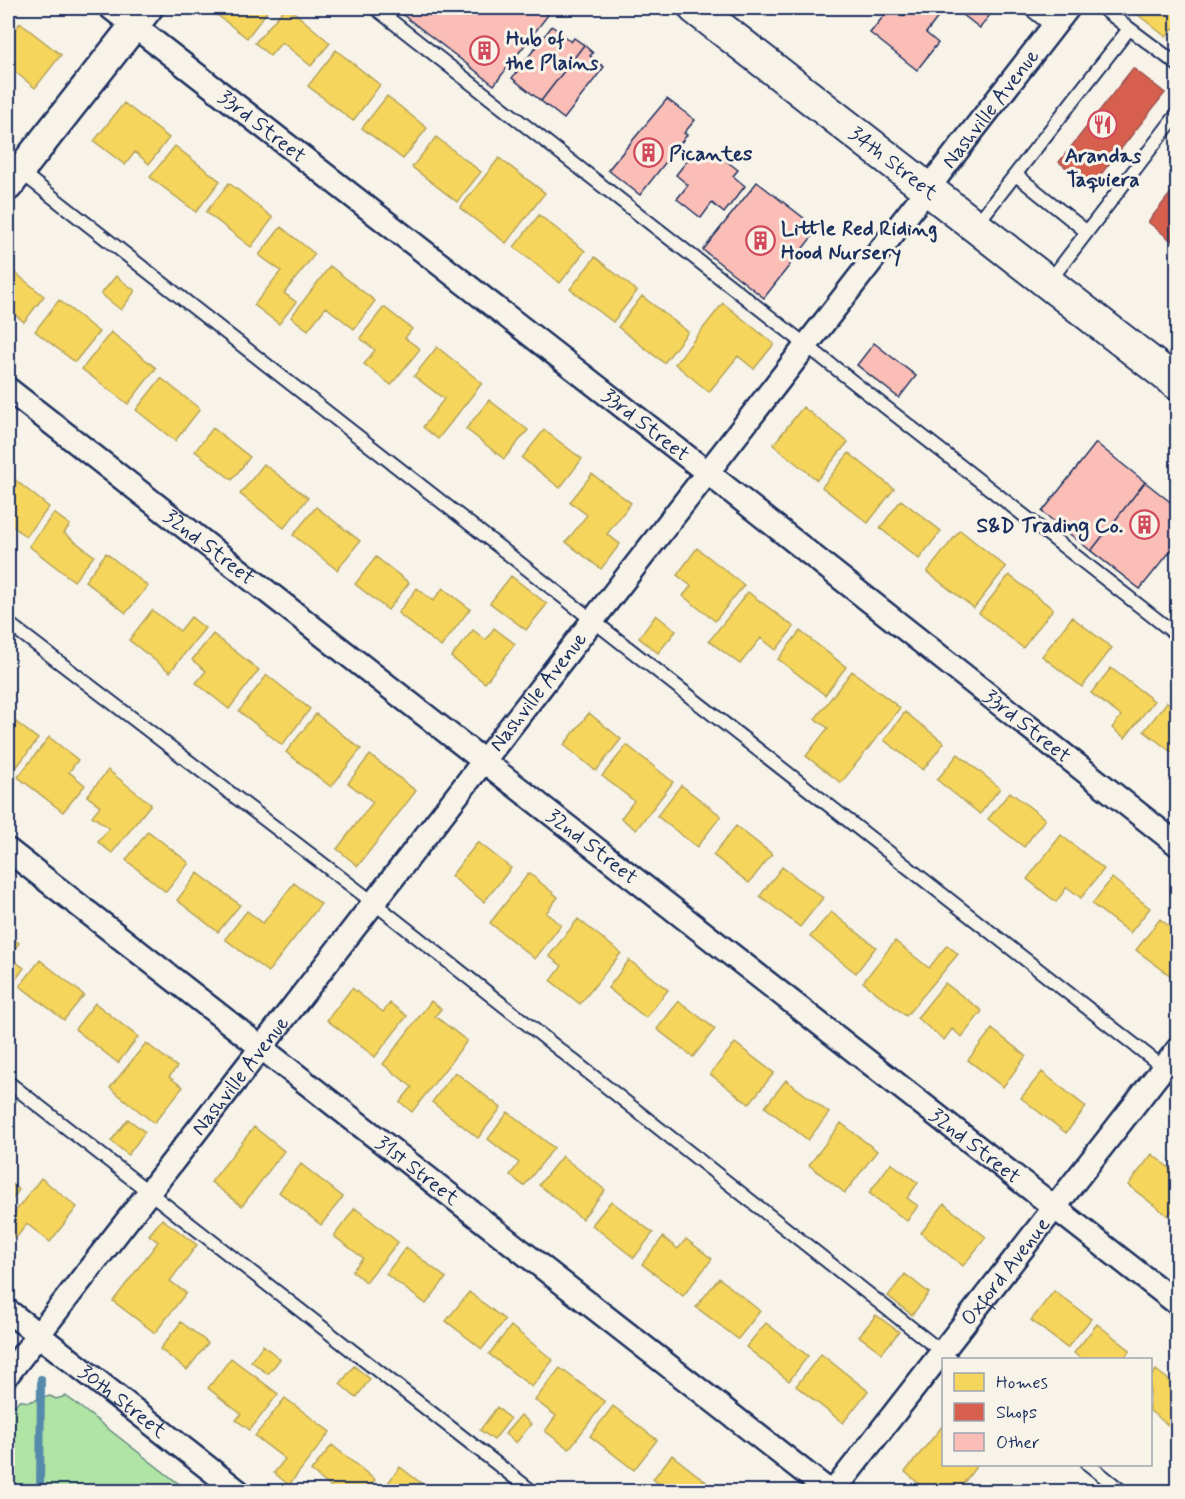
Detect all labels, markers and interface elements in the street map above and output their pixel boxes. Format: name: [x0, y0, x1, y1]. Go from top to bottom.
place label: Hub of the Plains: [505, 25, 599, 77]
building icon: Hub of the Plains: [469, 34, 501, 66]
street label: Nashville Avenue: [936, 43, 1046, 175]
street label: 33rd Street: [212, 84, 312, 170]
restaurant icon: Arandas Taquiera: [1087, 108, 1119, 140]
street label: 34th Street: [843, 120, 944, 208]
building icon: Picantes: [632, 137, 664, 169]
place label: Picantes: [669, 140, 753, 168]
place label: Arandas Taquiera: [1065, 142, 1142, 194]
place label: Little Red Riding Hood Nursery: [781, 215, 937, 267]
building icon: Little Red Riding Hood Nursery: [744, 224, 776, 256]
street label: 33rd Street: [596, 382, 695, 469]
street label: 32nd Street: [158, 503, 261, 592]
building icon: S&D Trading Co.: [1128, 509, 1160, 541]
place label: S&D Trading Co.: [977, 512, 1123, 542]
street label: Nashville Avenue: [483, 626, 594, 758]
street label: 33rd Street: [977, 683, 1076, 770]
street label: 32nd Street: [540, 802, 643, 891]
street label: Nashville Avenue: [185, 1010, 296, 1142]
street label: 32nd Street: [923, 1102, 1026, 1191]
street label: 31st Street: [370, 1129, 465, 1213]
street label: Oxford Avenue: [955, 1212, 1057, 1332]
street label: 30th Street: [72, 1358, 173, 1446]
legend: [942, 1358, 1152, 1466]
text: Homes: [996, 1371, 1048, 1395]
text: Shops: [996, 1401, 1037, 1425]
text: Other: [996, 1431, 1040, 1455]

